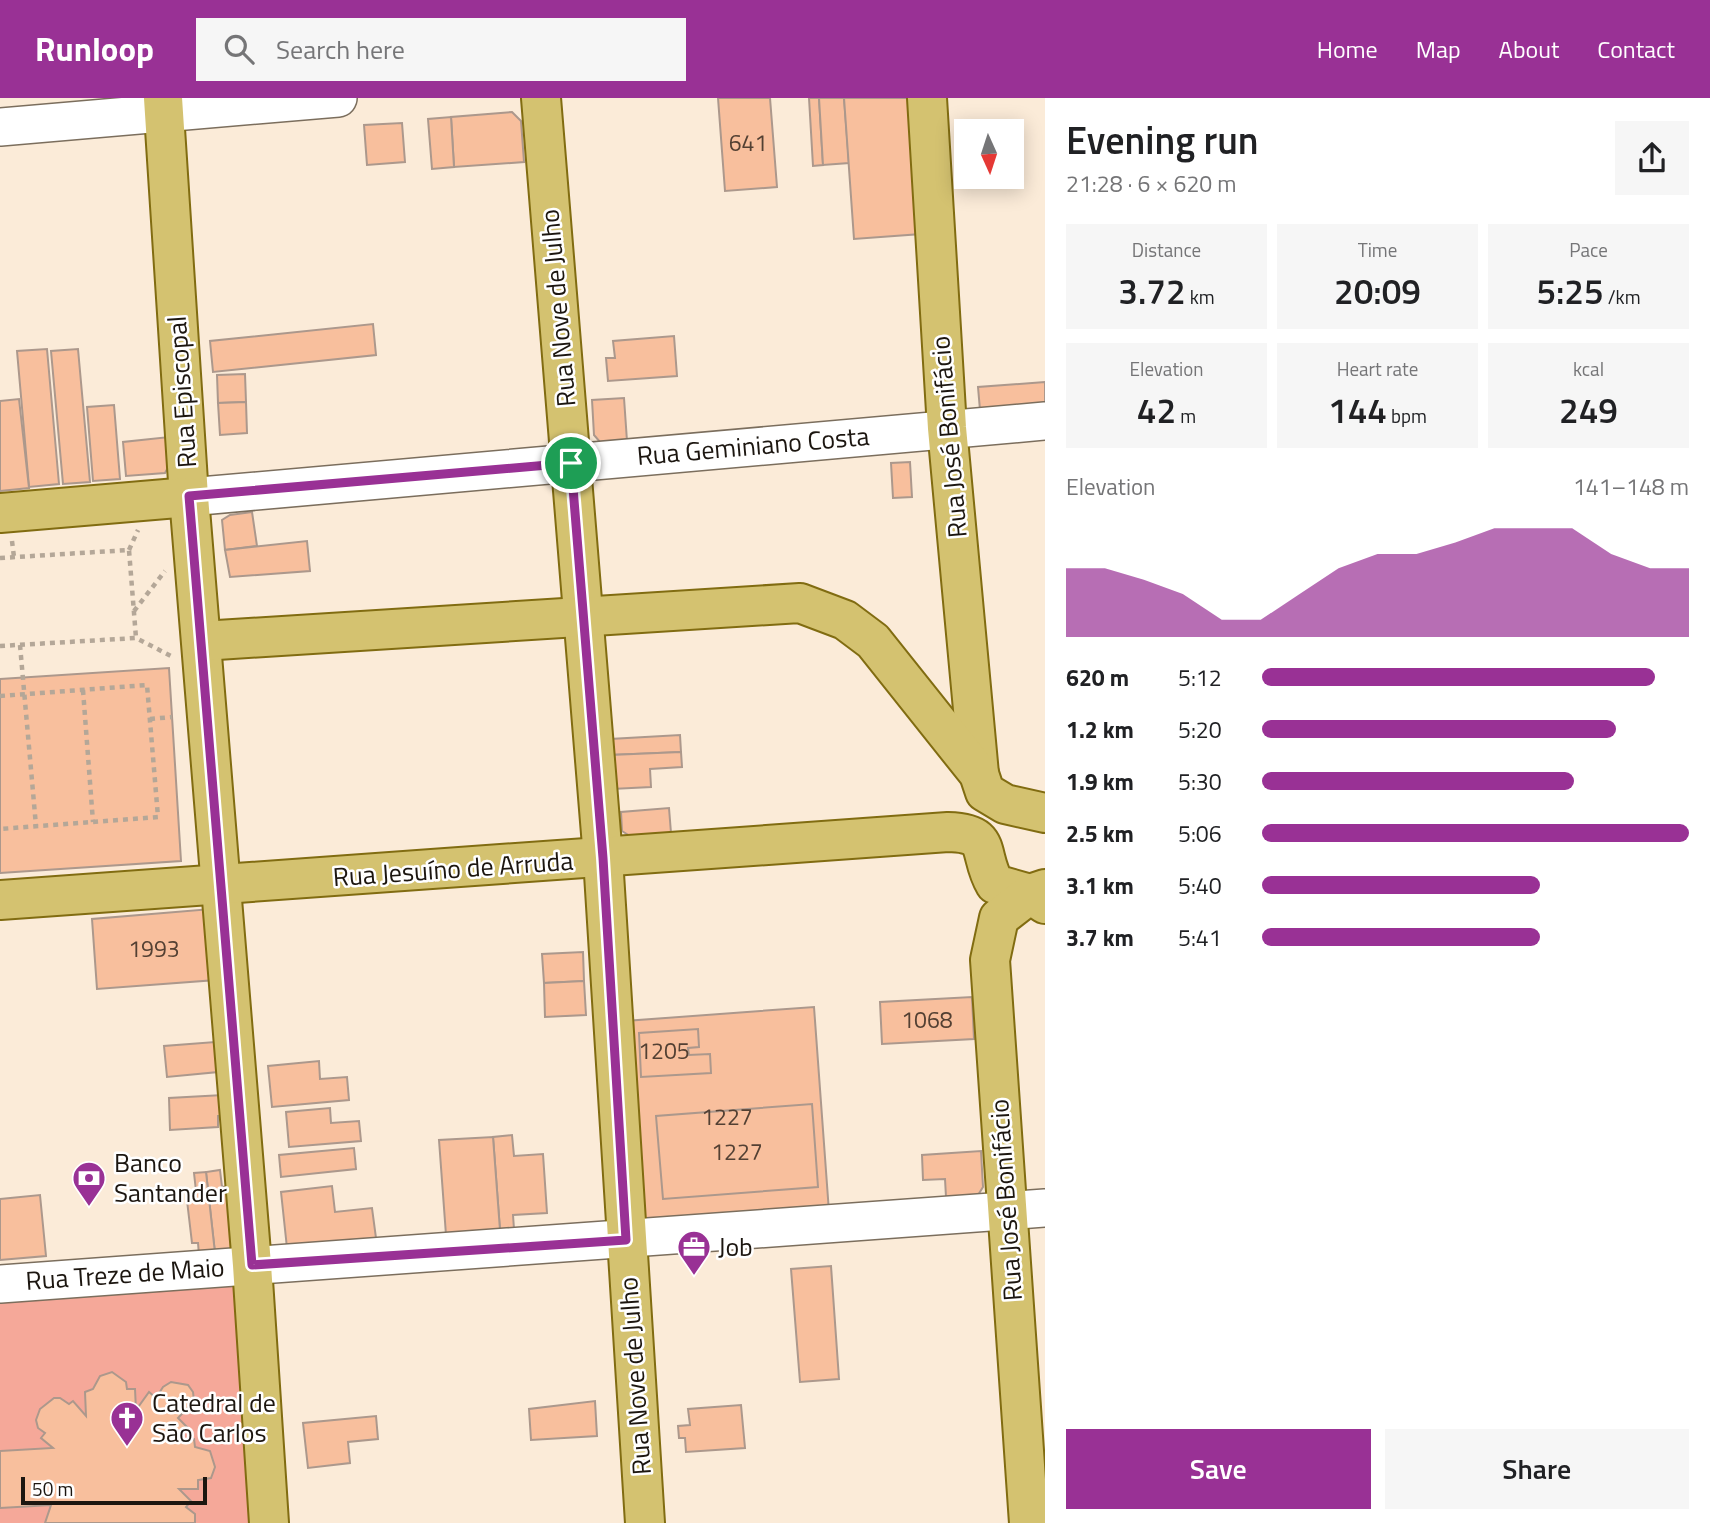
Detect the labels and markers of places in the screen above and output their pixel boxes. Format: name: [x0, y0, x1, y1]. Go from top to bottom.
pin: [541, 433, 601, 493]
place label: Banco Santander: [114, 1143, 227, 1212]
bank icon: Banco Santander: [70, 1159, 108, 1208]
place label: Job: [718, 1227, 753, 1266]
office icon: Job: [675, 1228, 713, 1277]
place label: Catedral de São Carlos: [152, 1383, 276, 1452]
church icon: Catedral de São Carlos: [108, 1399, 146, 1448]

